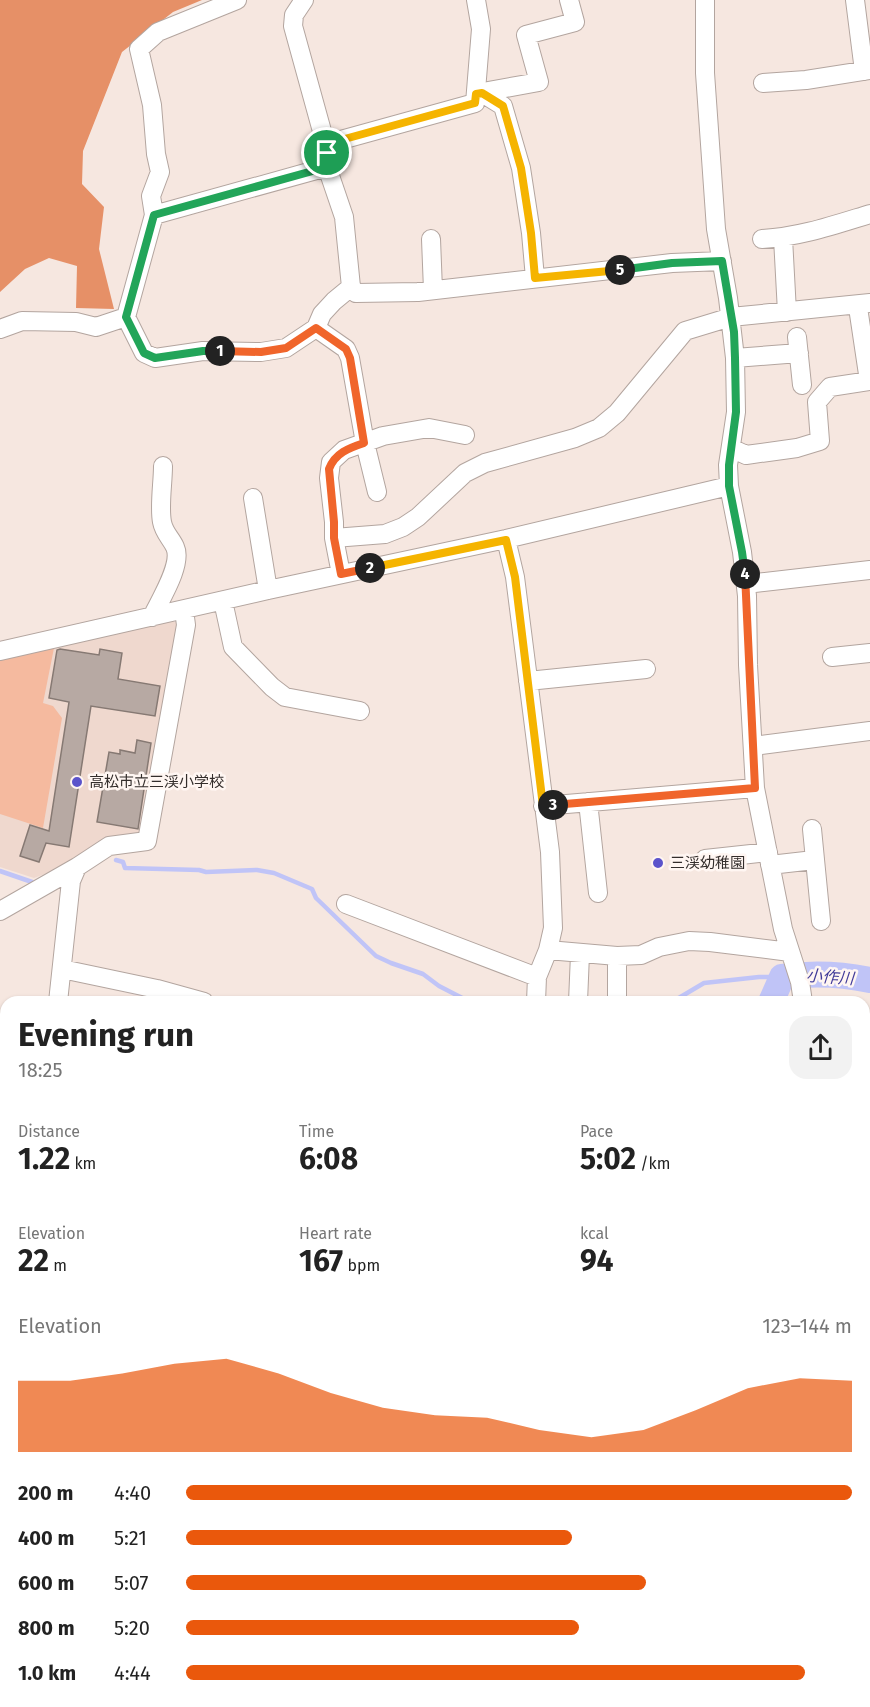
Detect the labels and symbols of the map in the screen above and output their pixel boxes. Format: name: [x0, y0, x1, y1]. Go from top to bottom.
pin: [301, 127, 352, 178]
pin: 5: [605, 255, 635, 285]
pin: 1: [205, 336, 235, 366]
pin: 2: [355, 553, 385, 583]
pin: 4: [730, 559, 760, 589]
place label: 高松市立三渓小学校: [89, 773, 224, 791]
marker: 高松市立三渓小学校: [70, 775, 84, 789]
pin: 3: [538, 790, 568, 820]
place label: 三渓幼稚園: [670, 854, 745, 872]
marker: 三渓幼稚園: [651, 856, 665, 870]
water label: 小作川: [805, 966, 857, 988]

